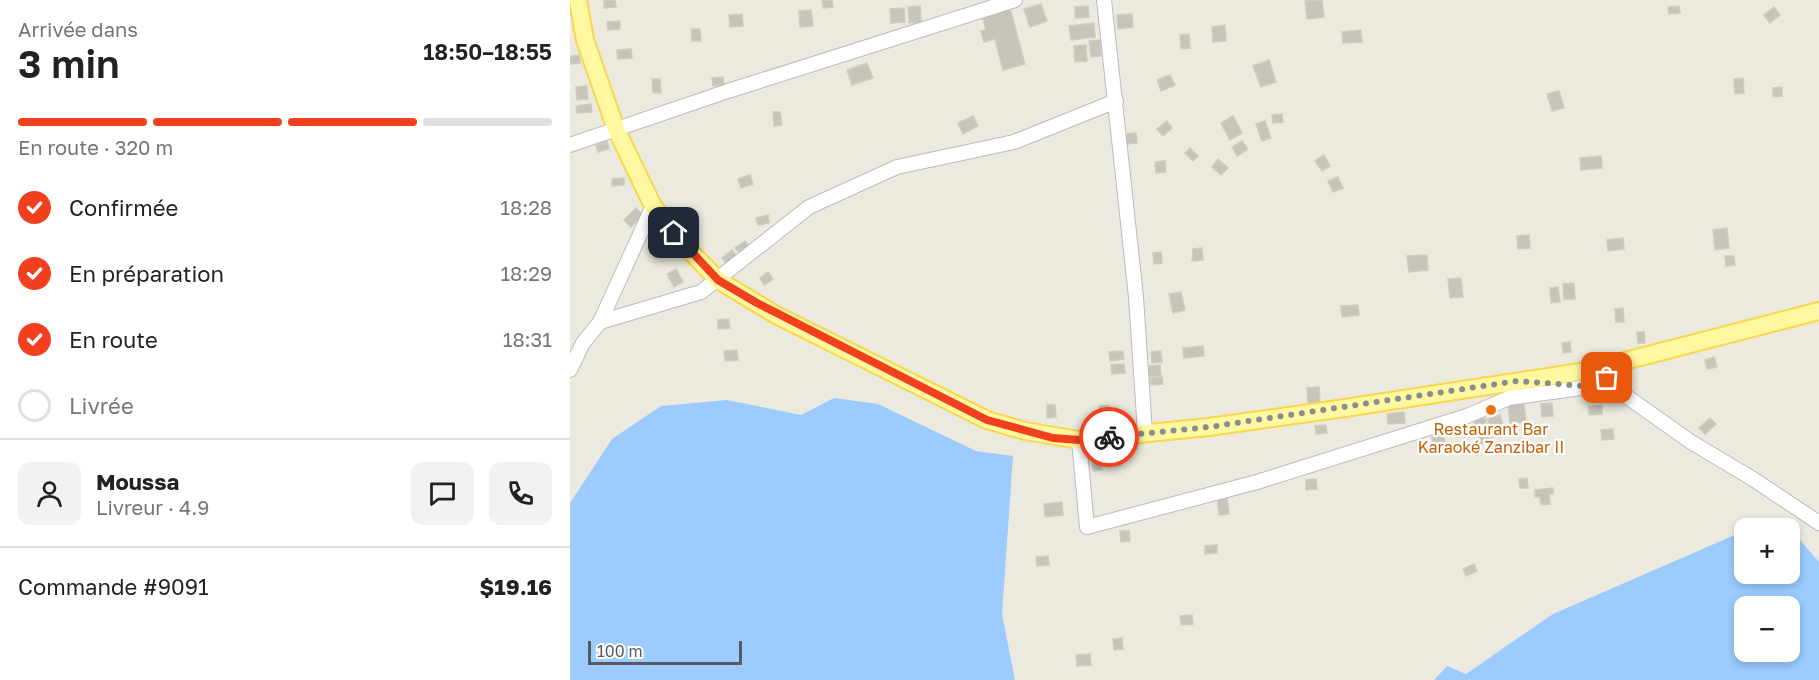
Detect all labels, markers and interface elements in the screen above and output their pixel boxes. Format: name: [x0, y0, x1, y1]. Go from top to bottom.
text: Arrivée dans: [18, 17, 138, 41]
text: 18:50–18:55: [423, 38, 552, 65]
text: 3 min: [18, 40, 120, 87]
text: En route · 320 m: [18, 135, 173, 159]
icon: check: [18, 191, 51, 224]
text: Confirmée: [69, 194, 178, 221]
text: 18:28: [500, 195, 552, 219]
pin: [648, 207, 699, 258]
icon: home: [657, 216, 690, 249]
icon: check: [18, 257, 51, 290]
text: En préparation: [69, 260, 224, 287]
text: 18:29: [500, 261, 552, 285]
icon: check: [18, 323, 51, 356]
text: En route: [69, 326, 158, 353]
text: 18:31: [503, 327, 552, 351]
pin: [1581, 352, 1632, 403]
icon: bag: [1590, 361, 1623, 394]
text: Livrée: [69, 392, 134, 419]
marker: Restaurant Bar Karaoké Zanzibar II: [1484, 403, 1498, 417]
courier: [1079, 407, 1139, 467]
place label: Restaurant Bar Karaoké Zanzibar II: [1418, 419, 1564, 457]
icon: bike: [1093, 421, 1126, 454]
button: person: [18, 462, 81, 525]
button: chat: [411, 462, 474, 525]
button: phone: [489, 462, 552, 525]
text: Moussa: [96, 468, 179, 495]
text: Livreur · 4.9: [96, 495, 209, 519]
map controls: [1734, 518, 1800, 662]
button: +: [1734, 518, 1800, 584]
text: Commande #9091: [18, 573, 209, 600]
text: $19.16: [480, 573, 552, 600]
button: −: [1734, 596, 1800, 662]
scale bar: [588, 638, 742, 666]
text: 100 m: [597, 641, 643, 661]

